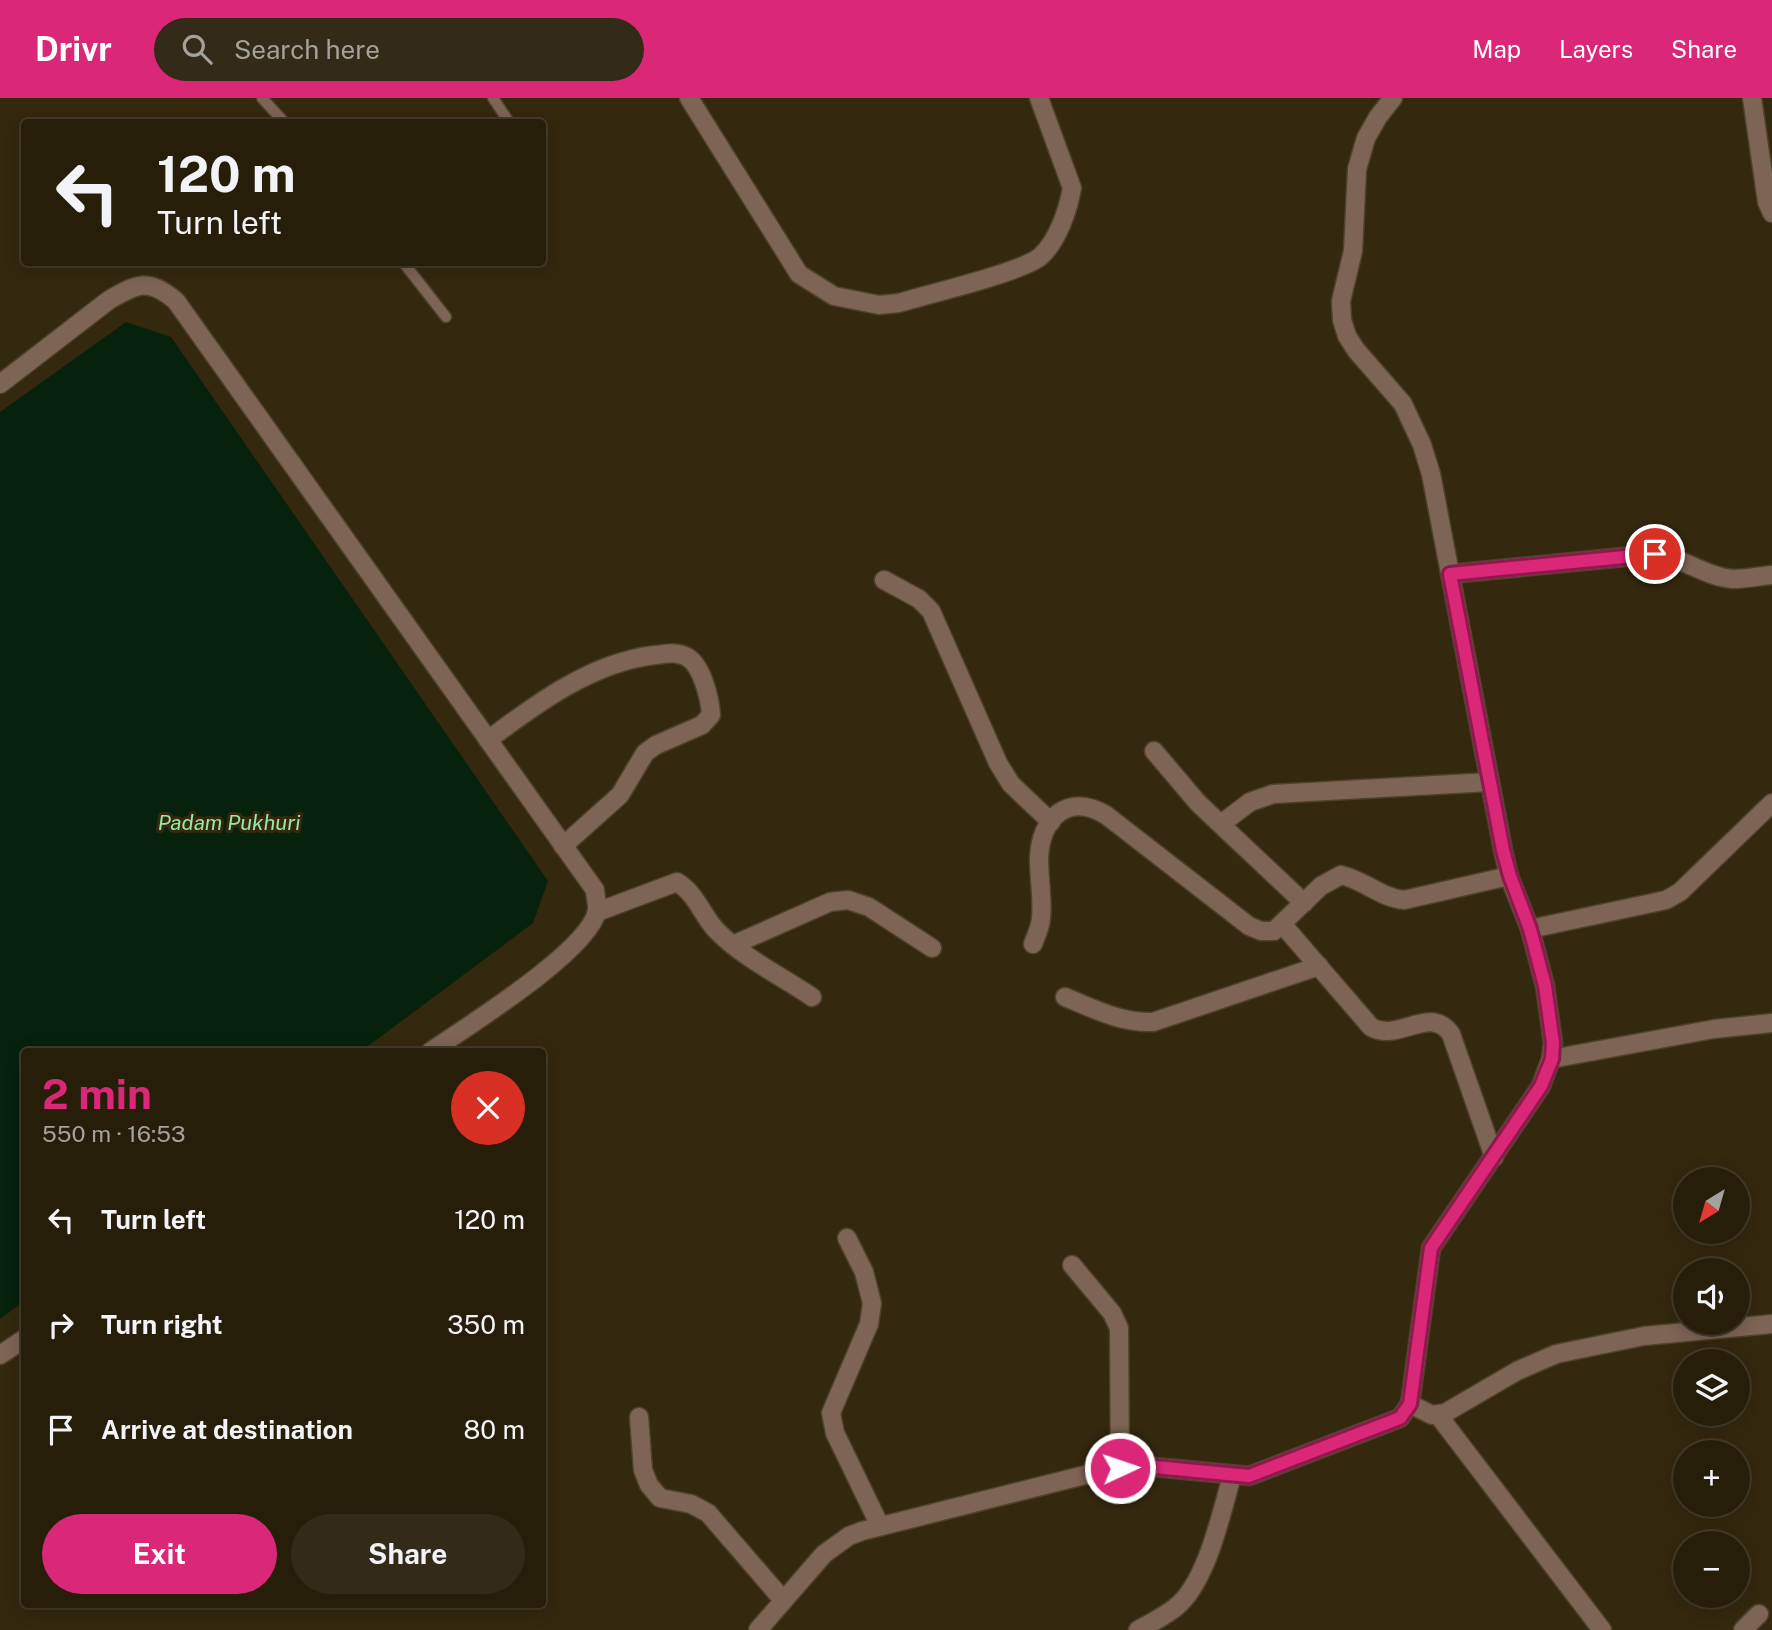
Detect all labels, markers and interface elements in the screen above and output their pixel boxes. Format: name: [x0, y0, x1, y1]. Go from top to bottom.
search box: [154, 18, 644, 81]
text: Drivr: [35, 30, 112, 68]
icon: search: [178, 30, 216, 68]
text: Search here: [234, 34, 380, 65]
text: Map: [1472, 35, 1521, 63]
text: Layers: [1559, 35, 1633, 63]
text: Share: [1671, 35, 1737, 63]
text: 120 m: [157, 145, 296, 203]
icon: left: [42, 147, 133, 238]
text: Turn left: [157, 204, 282, 241]
pin: [1625, 524, 1685, 584]
icon: arrive: [1636, 535, 1674, 573]
water label: Padam Pukhuri: [158, 810, 300, 835]
text: 2 min: [42, 1069, 152, 1118]
button: close: [451, 1071, 525, 1145]
text: 550 m · 16:53: [42, 1120, 185, 1147]
north arrow: [1673, 1167, 1750, 1244]
map controls: [1673, 1167, 1750, 1608]
icon: left: [42, 1201, 80, 1239]
text: Turn left: [101, 1204, 206, 1235]
text: 120 m: [454, 1204, 525, 1235]
button: sound: [1673, 1258, 1750, 1335]
icon: right: [42, 1306, 80, 1344]
text: Turn right: [101, 1309, 223, 1340]
text: 350 m: [447, 1309, 525, 1340]
button: layers: [1673, 1349, 1750, 1426]
icon: arrive: [42, 1411, 80, 1449]
text: Arrive at destination: [101, 1414, 353, 1445]
text: 80 m: [464, 1414, 525, 1445]
position arrow: [1083, 1431, 1157, 1505]
button: +: [1673, 1440, 1750, 1517]
button: Exit: [42, 1514, 277, 1594]
button: Share: [291, 1514, 525, 1594]
button: −: [1673, 1531, 1750, 1608]

